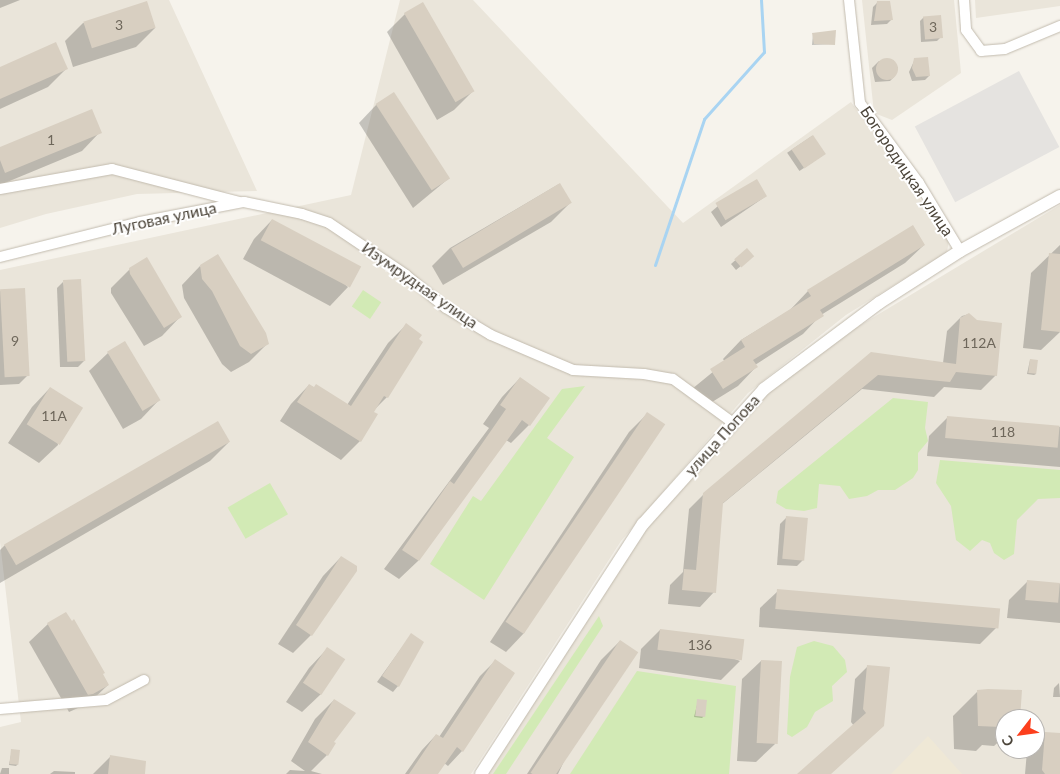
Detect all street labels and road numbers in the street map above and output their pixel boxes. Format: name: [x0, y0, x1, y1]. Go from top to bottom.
street label: Богородицкая улица: [856, 102, 958, 240]
street label: Луговая улица: [110, 198, 218, 238]
street label: Изумрудная улица: [358, 238, 482, 332]
street label: улица Попова: [681, 391, 763, 479]

